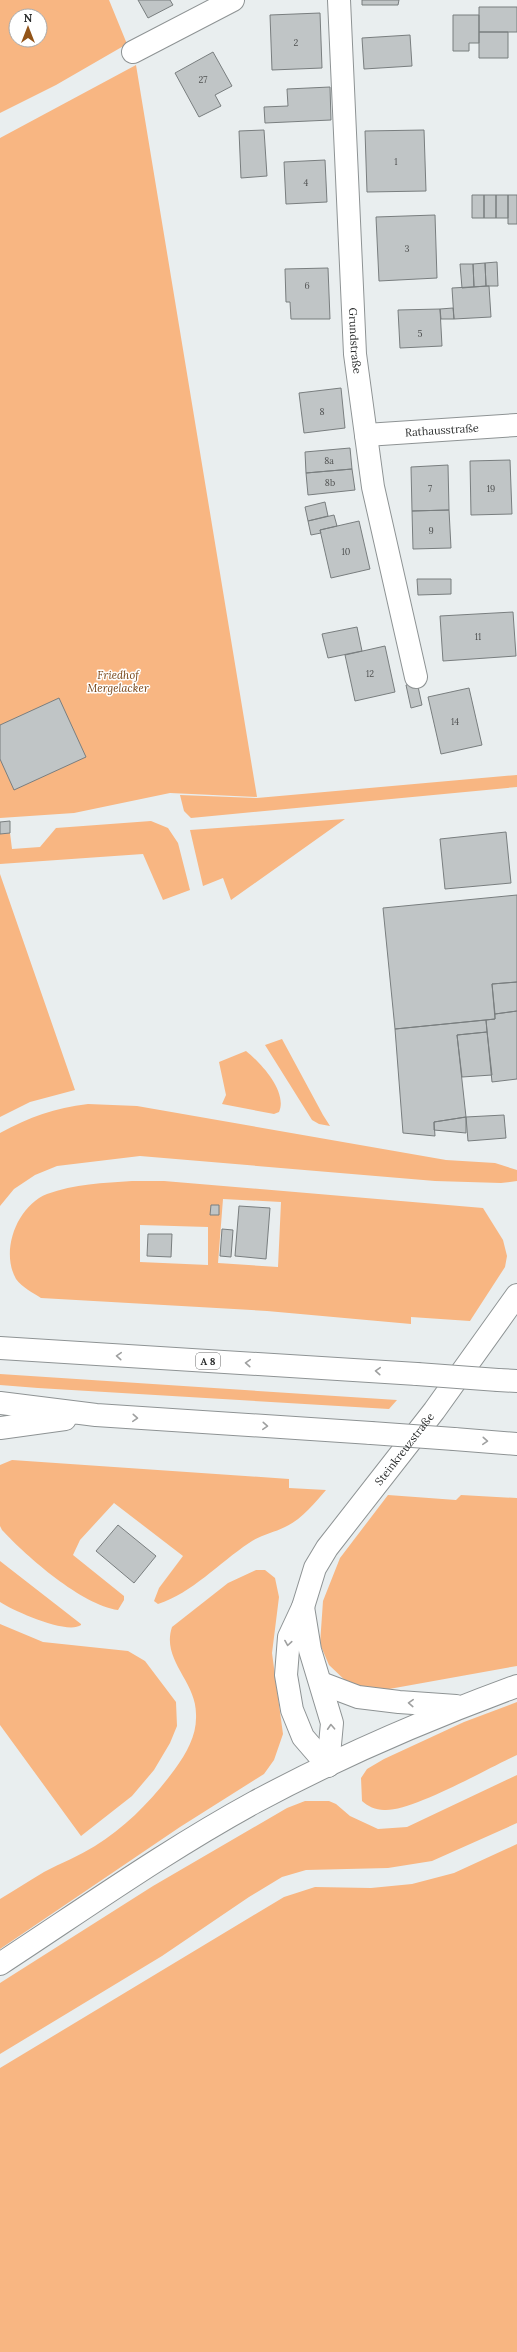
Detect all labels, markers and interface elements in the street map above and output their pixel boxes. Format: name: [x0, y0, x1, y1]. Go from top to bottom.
north arrow: [8, 8, 48, 48]
text: N: [24, 11, 33, 25]
house number: 2: [294, 37, 299, 48]
house number: 27: [199, 74, 207, 85]
house number: 1: [394, 156, 398, 167]
house number: 4: [304, 177, 309, 188]
house number: 3: [404, 243, 410, 254]
house number: 6: [304, 280, 310, 291]
street label: Grundstraße: [346, 307, 365, 375]
house number: 5: [418, 328, 423, 339]
house number: 8: [319, 406, 325, 417]
street label: Rathausstraße: [405, 421, 479, 439]
house number: 8a: [324, 455, 334, 466]
house number: 8b: [325, 477, 335, 488]
house number: 7: [428, 483, 432, 494]
house number: 19: [487, 483, 495, 494]
house number: 9: [428, 525, 434, 536]
house number: 10: [342, 546, 351, 557]
house number: 11: [475, 631, 481, 642]
park label: Friedhof Mergelacker: [87, 668, 150, 695]
house number: 12: [366, 668, 374, 679]
house number: 14: [451, 716, 459, 727]
one-way arrow: [115, 1351, 122, 1360]
road number: A 8: [196, 1353, 220, 1369]
one-way arrow: [245, 1359, 251, 1368]
one-way arrow: [375, 1367, 381, 1376]
street label: Steinkreuzstraße: [372, 1410, 437, 1488]
one-way arrow: [132, 1413, 138, 1422]
one-way arrow: [262, 1422, 268, 1431]
one-way arrow: [482, 1437, 488, 1446]
one-way arrow: [284, 1640, 293, 1646]
one-way arrow: [408, 1699, 414, 1707]
one-way arrow: [327, 1724, 336, 1730]

